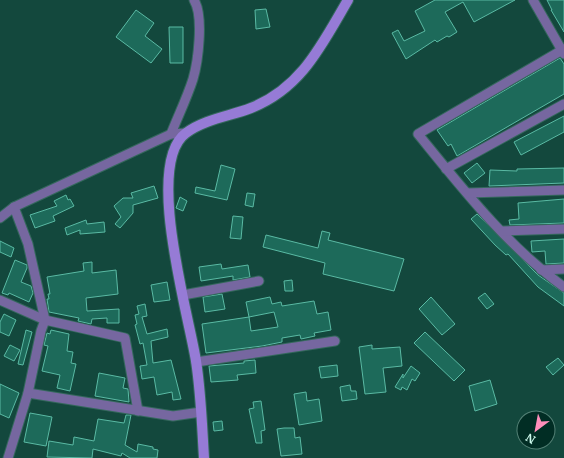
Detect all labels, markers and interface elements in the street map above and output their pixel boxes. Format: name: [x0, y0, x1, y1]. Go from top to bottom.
north arrow: [516, 410, 556, 450]
text: N: [523, 430, 538, 447]

